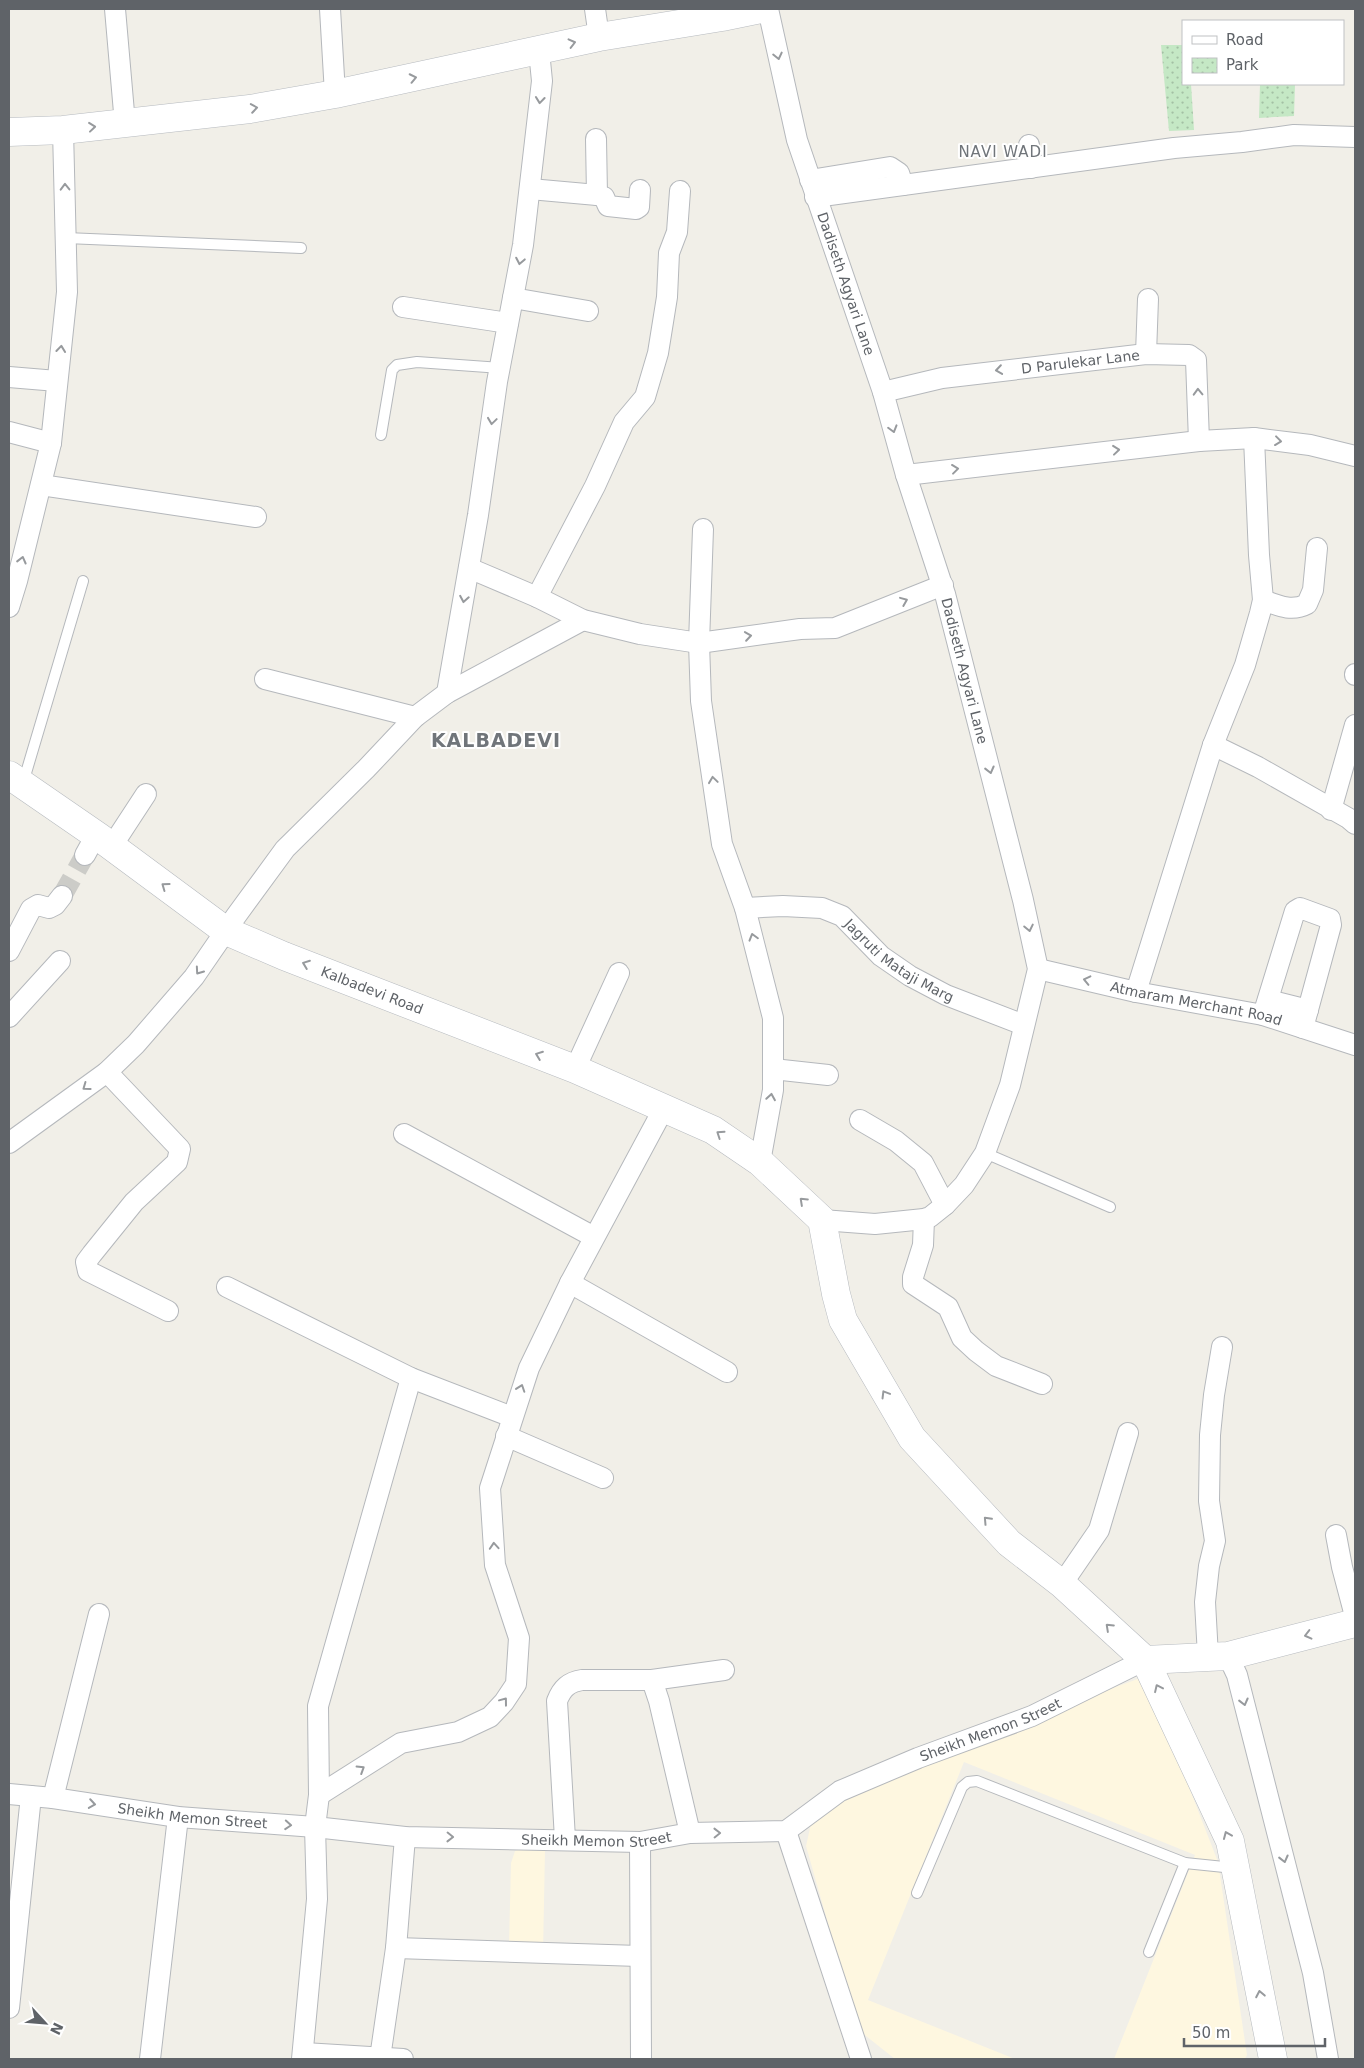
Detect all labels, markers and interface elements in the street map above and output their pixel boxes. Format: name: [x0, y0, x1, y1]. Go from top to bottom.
legend: [1182, 20, 1344, 85]
text: Road: [1226, 31, 1264, 49]
one-way arrow: [568, 38, 577, 49]
one-way arrow: [772, 52, 783, 61]
text: Park: [1226, 56, 1259, 74]
one-way arrow: [409, 73, 418, 84]
one-way arrow: [535, 96, 546, 104]
one-way arrow: [249, 103, 258, 113]
one-way arrow: [89, 122, 97, 133]
district label: NAVI WADI: [958, 143, 1048, 161]
one-way arrow: [59, 183, 70, 191]
street label: Dadiseth Agyari Lane: [814, 210, 878, 357]
one-way arrow: [515, 256, 526, 265]
one-way arrow: [55, 345, 66, 353]
street label: D Parulekar Lane: [1020, 347, 1141, 377]
one-way arrow: [994, 365, 1003, 375]
one-way arrow: [1192, 388, 1203, 396]
one-way arrow: [487, 417, 498, 425]
one-way arrow: [888, 424, 898, 432]
one-way arrow: [1274, 435, 1282, 446]
one-way arrow: [1113, 445, 1121, 456]
one-way arrow: [951, 464, 959, 475]
one-way arrow: [16, 555, 27, 564]
one-way arrow: [459, 594, 469, 603]
one-way arrow: [900, 596, 908, 606]
street label: Dadiseth Agyari Lane: [938, 596, 991, 746]
one-way arrow: [744, 631, 752, 642]
district label: KALBADEVI: [431, 729, 561, 751]
one-way arrow: [984, 765, 995, 774]
one-way arrow: [708, 776, 719, 784]
one-way arrow: [162, 884, 171, 892]
street label: Jagruti Mataji Marg: [841, 915, 956, 1005]
one-way arrow: [1023, 923, 1034, 932]
one-way arrow: [749, 933, 759, 942]
one-way arrow: [302, 960, 311, 970]
street label: Kalbadevi Road: [319, 963, 425, 1017]
one-way arrow: [196, 965, 205, 975]
one-way arrow: [1083, 975, 1092, 986]
street label: Atmaram Merchant Road: [1109, 978, 1284, 1029]
one-way arrow: [535, 1051, 544, 1061]
one-way arrow: [82, 1081, 92, 1090]
one-way arrow: [766, 1093, 776, 1101]
one-way arrow: [716, 1131, 725, 1141]
one-way arrow: [799, 1198, 808, 1207]
one-way arrow: [516, 1385, 526, 1393]
one-way arrow: [882, 1391, 892, 1400]
one-way arrow: [984, 1516, 993, 1525]
one-way arrow: [489, 1542, 500, 1550]
one-way arrow: [1105, 1624, 1114, 1633]
one-way arrow: [1305, 1630, 1313, 1640]
one-way arrow: [1154, 1684, 1164, 1693]
street label: Sheikh Memon Street: [917, 1695, 1064, 1765]
one-way arrow: [1238, 1697, 1249, 1706]
one-way arrow: [498, 1698, 506, 1707]
one-way arrow: [355, 1766, 364, 1776]
one-way arrow: [88, 1798, 96, 1809]
street label: Sheikh Memon Street: [117, 1800, 269, 1832]
one-way arrow: [284, 1819, 292, 1830]
street label: Sheikh Memon Street: [521, 1828, 673, 1850]
one-way arrow: [713, 1828, 721, 1838]
one-way arrow: [1222, 1831, 1233, 1840]
one-way arrow: [446, 1832, 454, 1842]
one-way arrow: [1278, 1855, 1289, 1864]
one-way arrow: [1255, 1990, 1266, 1999]
north arrow: [20, 1998, 70, 2048]
scale bar: [1184, 2016, 1325, 2048]
text: N: [47, 2020, 66, 2037]
text: 50 m: [1192, 2024, 1230, 2042]

